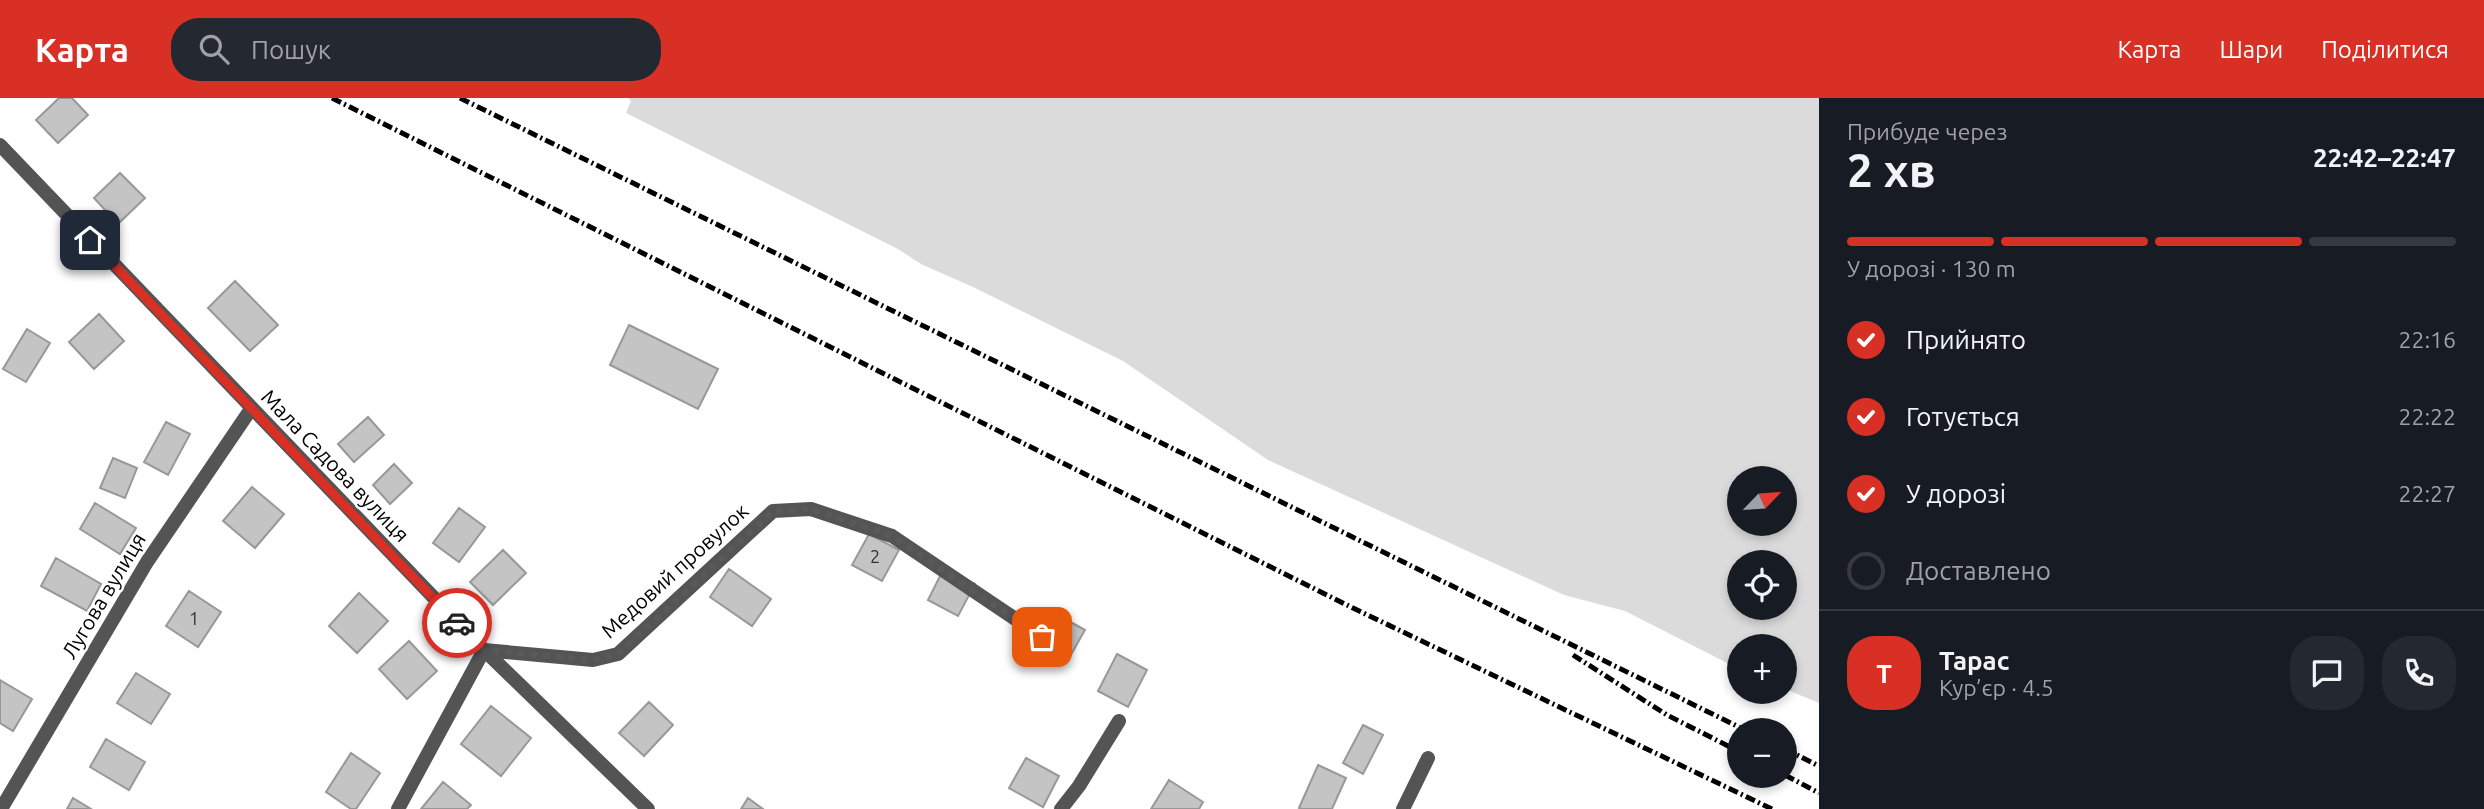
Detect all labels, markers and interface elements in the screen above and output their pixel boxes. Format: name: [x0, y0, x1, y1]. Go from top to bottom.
search box: [171, 18, 661, 81]
icon: search: [195, 30, 233, 68]
text: Карта: [35, 31, 129, 68]
text: Пошук: [251, 35, 331, 64]
text: Карта: [2117, 36, 2181, 63]
text: Шари: [2219, 36, 2283, 63]
text: Поділитися: [2321, 36, 2449, 63]
text: Прибуде через: [1847, 119, 2008, 144]
text: 22:42–22:47: [2313, 143, 2456, 172]
text: 2 хв: [1847, 144, 1936, 196]
pin: [60, 210, 120, 270]
icon: home: [71, 221, 109, 259]
text: У дорозі · 130 m: [1847, 256, 2016, 281]
icon: check: [1847, 321, 1885, 359]
text: Прийнято: [1906, 325, 2026, 354]
text: 22:16: [2398, 327, 2456, 352]
street label: Мала Садова вулиця: [257, 384, 415, 546]
icon: check: [1847, 398, 1885, 436]
text: Готується: [1906, 402, 2020, 431]
text: 22:22: [2398, 404, 2456, 429]
north arrow: [1727, 466, 1797, 536]
map controls: [1727, 466, 1797, 788]
icon: check: [1847, 475, 1885, 513]
text: У дорозі: [1906, 479, 2006, 508]
text: 22:27: [2398, 481, 2456, 506]
street label: Медовий провулок: [596, 498, 753, 642]
street label: Лугова вулиця: [56, 528, 150, 663]
house number: 2: [870, 546, 880, 566]
button: locate: [1727, 550, 1797, 620]
text: Доставлено: [1906, 556, 2051, 585]
courier: [422, 588, 492, 658]
icon: car: [438, 604, 476, 642]
pin: [1012, 607, 1072, 667]
house number: 1: [189, 608, 199, 628]
icon: bag: [1023, 618, 1061, 656]
button: +: [1727, 634, 1797, 704]
button: chat: [2290, 636, 2364, 710]
button: phone: [2382, 636, 2456, 710]
text: Тарас: [1939, 646, 2009, 675]
text: Т: [1876, 659, 1892, 688]
text: Кур’єр · 4.5: [1939, 675, 2054, 700]
button: −: [1727, 718, 1797, 788]

